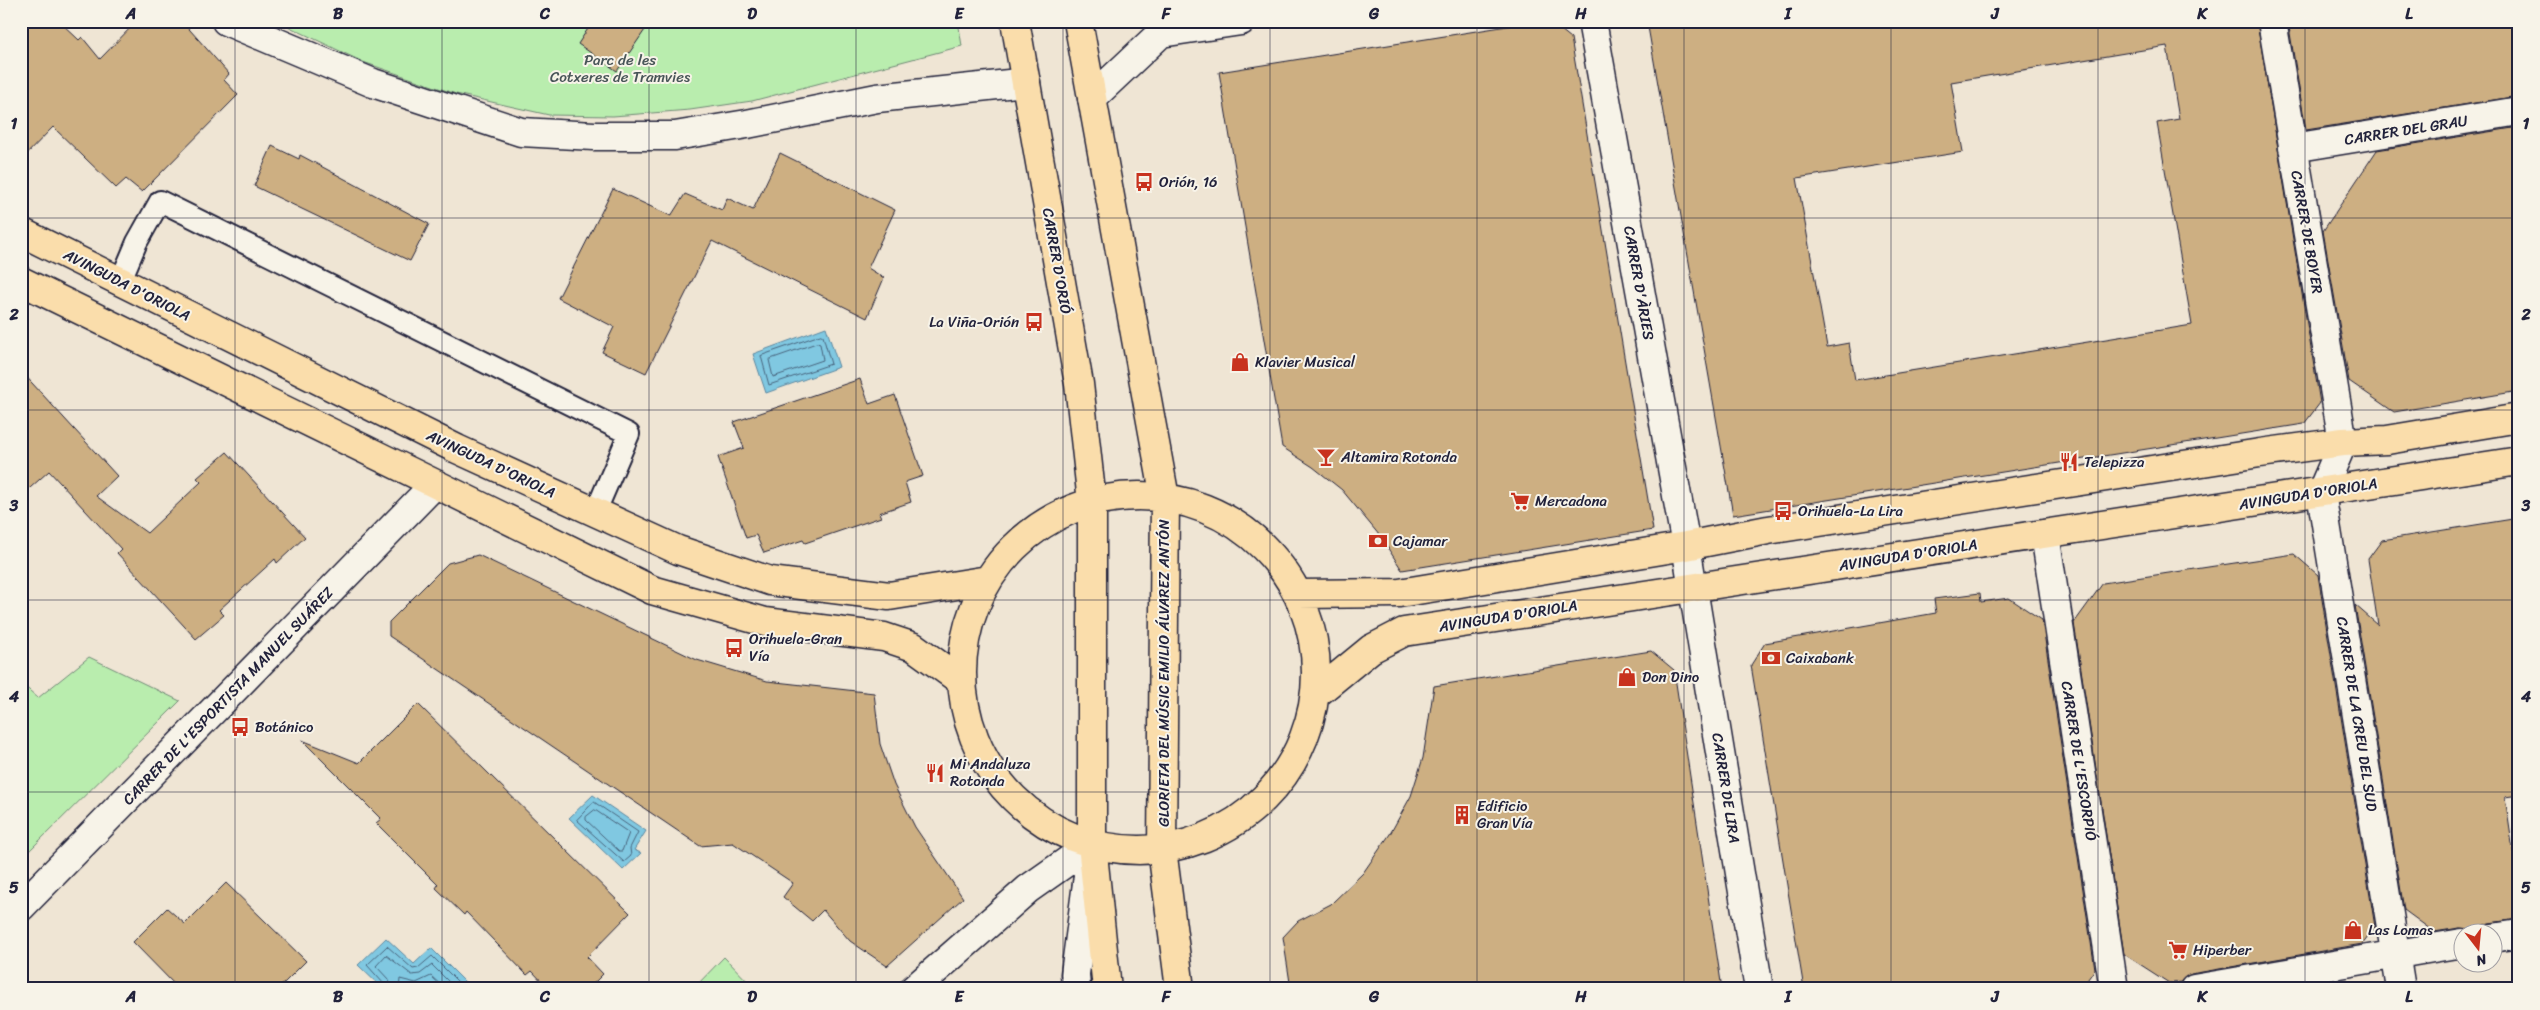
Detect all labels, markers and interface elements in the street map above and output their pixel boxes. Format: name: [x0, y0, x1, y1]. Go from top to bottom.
text: A: [125, 0, 136, 28]
text: B: [333, 0, 344, 28]
text: C: [539, 0, 551, 28]
text: D: [747, 0, 757, 28]
text: E: [955, 0, 965, 28]
text: F: [1161, 0, 1172, 28]
text: G: [1368, 0, 1380, 28]
text: H: [1574, 0, 1587, 28]
text: I: [1784, 0, 1793, 28]
text: J: [1990, 0, 2000, 28]
text: K: [2196, 0, 2208, 28]
text: L: [2405, 0, 2413, 28]
park label: Parc de les Cotxeres de Tramvies: [550, 47, 691, 90]
street label: CARRER DEL GRAU: [2342, 107, 2470, 153]
text: 1: [11, 109, 18, 138]
text: 1: [2523, 109, 2530, 138]
street label: CARRER DE BOYER: [2283, 168, 2331, 296]
place label: Orión, 16: [1159, 169, 1218, 195]
bus stop icon: Orión, 16: [1133, 171, 1155, 193]
street label: CARRER D'ORIÓ: [1035, 206, 1079, 316]
street label: CARRER D'ÀRIES: [1616, 224, 1662, 343]
street label: AVINGUDA D'ORIOLA: [58, 241, 195, 328]
text: 2: [8, 300, 19, 329]
text: 2: [2520, 300, 2531, 329]
place label: La Viña-Orión: [929, 309, 1019, 335]
bus stop icon: La Viña-Orión: [1023, 311, 1045, 333]
place label: Klavier Musical: [1255, 349, 1356, 375]
shop icon: Klavier Musical: [1229, 351, 1251, 373]
street label: AVINGUDA D'ORIOLA: [421, 422, 560, 505]
place label: Altamira Rotonda: [1340, 444, 1457, 470]
bar icon: Altamira Rotonda: [1315, 446, 1337, 468]
place label: Telepizza: [2084, 449, 2145, 475]
restaurant icon: Telepizza: [2058, 451, 2080, 473]
street label: AVINGUDA D'ORIOLA: [2236, 470, 2379, 518]
place label: Mercadona: [1535, 488, 1608, 514]
supermarket icon: Mercadona: [1509, 490, 1531, 512]
text: 3: [9, 491, 19, 520]
text: 3: [2521, 491, 2531, 520]
place label: Orihuela-La Lira: [1798, 498, 1903, 524]
bus stop icon: Orihuela-La Lira: [1772, 500, 1794, 522]
street label: GLORIETA DEL MÚSIC EMILIO ÁLVAREZ ANTÓN: [1151, 519, 1177, 827]
place label: Cajamar: [1393, 528, 1448, 554]
bank icon: Cajamar: [1367, 530, 1389, 552]
street label: AVINGUDA D'ORIOLA: [1836, 531, 1979, 579]
street label: CARRER DE L'ESPORTISTA MANUEL SUÁREZ: [116, 580, 340, 811]
street label: AVINGUDA D'ORIOLA: [1436, 592, 1579, 640]
street label: CARRER DE LA CREU DEL SUD: [2329, 615, 2385, 813]
place label: Orihuela-Gran Vía: [749, 626, 842, 669]
bus stop icon: Orihuela-Gran Vía: [723, 637, 745, 659]
place label: Caixabank: [1786, 645, 1855, 671]
bank icon: Caixabank: [1760, 647, 1782, 669]
place label: Don Dino: [1642, 664, 1700, 690]
shop icon: Don Dino: [1616, 666, 1638, 688]
street label: CARRER DE L'ESCORPIÓ: [2054, 679, 2105, 843]
text: 4: [8, 682, 19, 711]
text: 4: [2520, 682, 2531, 711]
place label: Botánico: [255, 714, 314, 740]
bus stop icon: Botánico: [229, 716, 251, 738]
street label: CARRER DE LIRA: [1704, 731, 1748, 845]
place label: Mi Andaluza Rotonda: [950, 751, 1031, 794]
restaurant icon: Mi Andaluza Rotonda: [924, 762, 946, 784]
place label: Edificio Gran Vía: [1477, 793, 1533, 836]
building icon: Edificio Gran Vía: [1451, 804, 1473, 826]
text: 5: [9, 873, 19, 902]
text: 5: [2521, 873, 2531, 902]
place label: Las Lomas: [2368, 917, 2434, 943]
shop icon: Las Lomas: [2342, 919, 2364, 941]
north arrow: [2452, 922, 2502, 972]
place label: Hiperber: [2193, 937, 2252, 963]
supermarket icon: Hiperber: [2167, 939, 2189, 961]
text: N: [2473, 946, 2491, 973]
text: A: [125, 982, 136, 1010]
text: B: [333, 982, 344, 1010]
text: C: [539, 982, 551, 1010]
text: D: [747, 982, 757, 1010]
text: E: [955, 982, 965, 1010]
text: F: [1161, 982, 1172, 1010]
text: G: [1368, 982, 1380, 1010]
text: H: [1574, 982, 1587, 1010]
text: I: [1784, 982, 1793, 1010]
text: J: [1990, 982, 2000, 1010]
text: K: [2196, 982, 2208, 1010]
text: L: [2405, 982, 2413, 1010]

